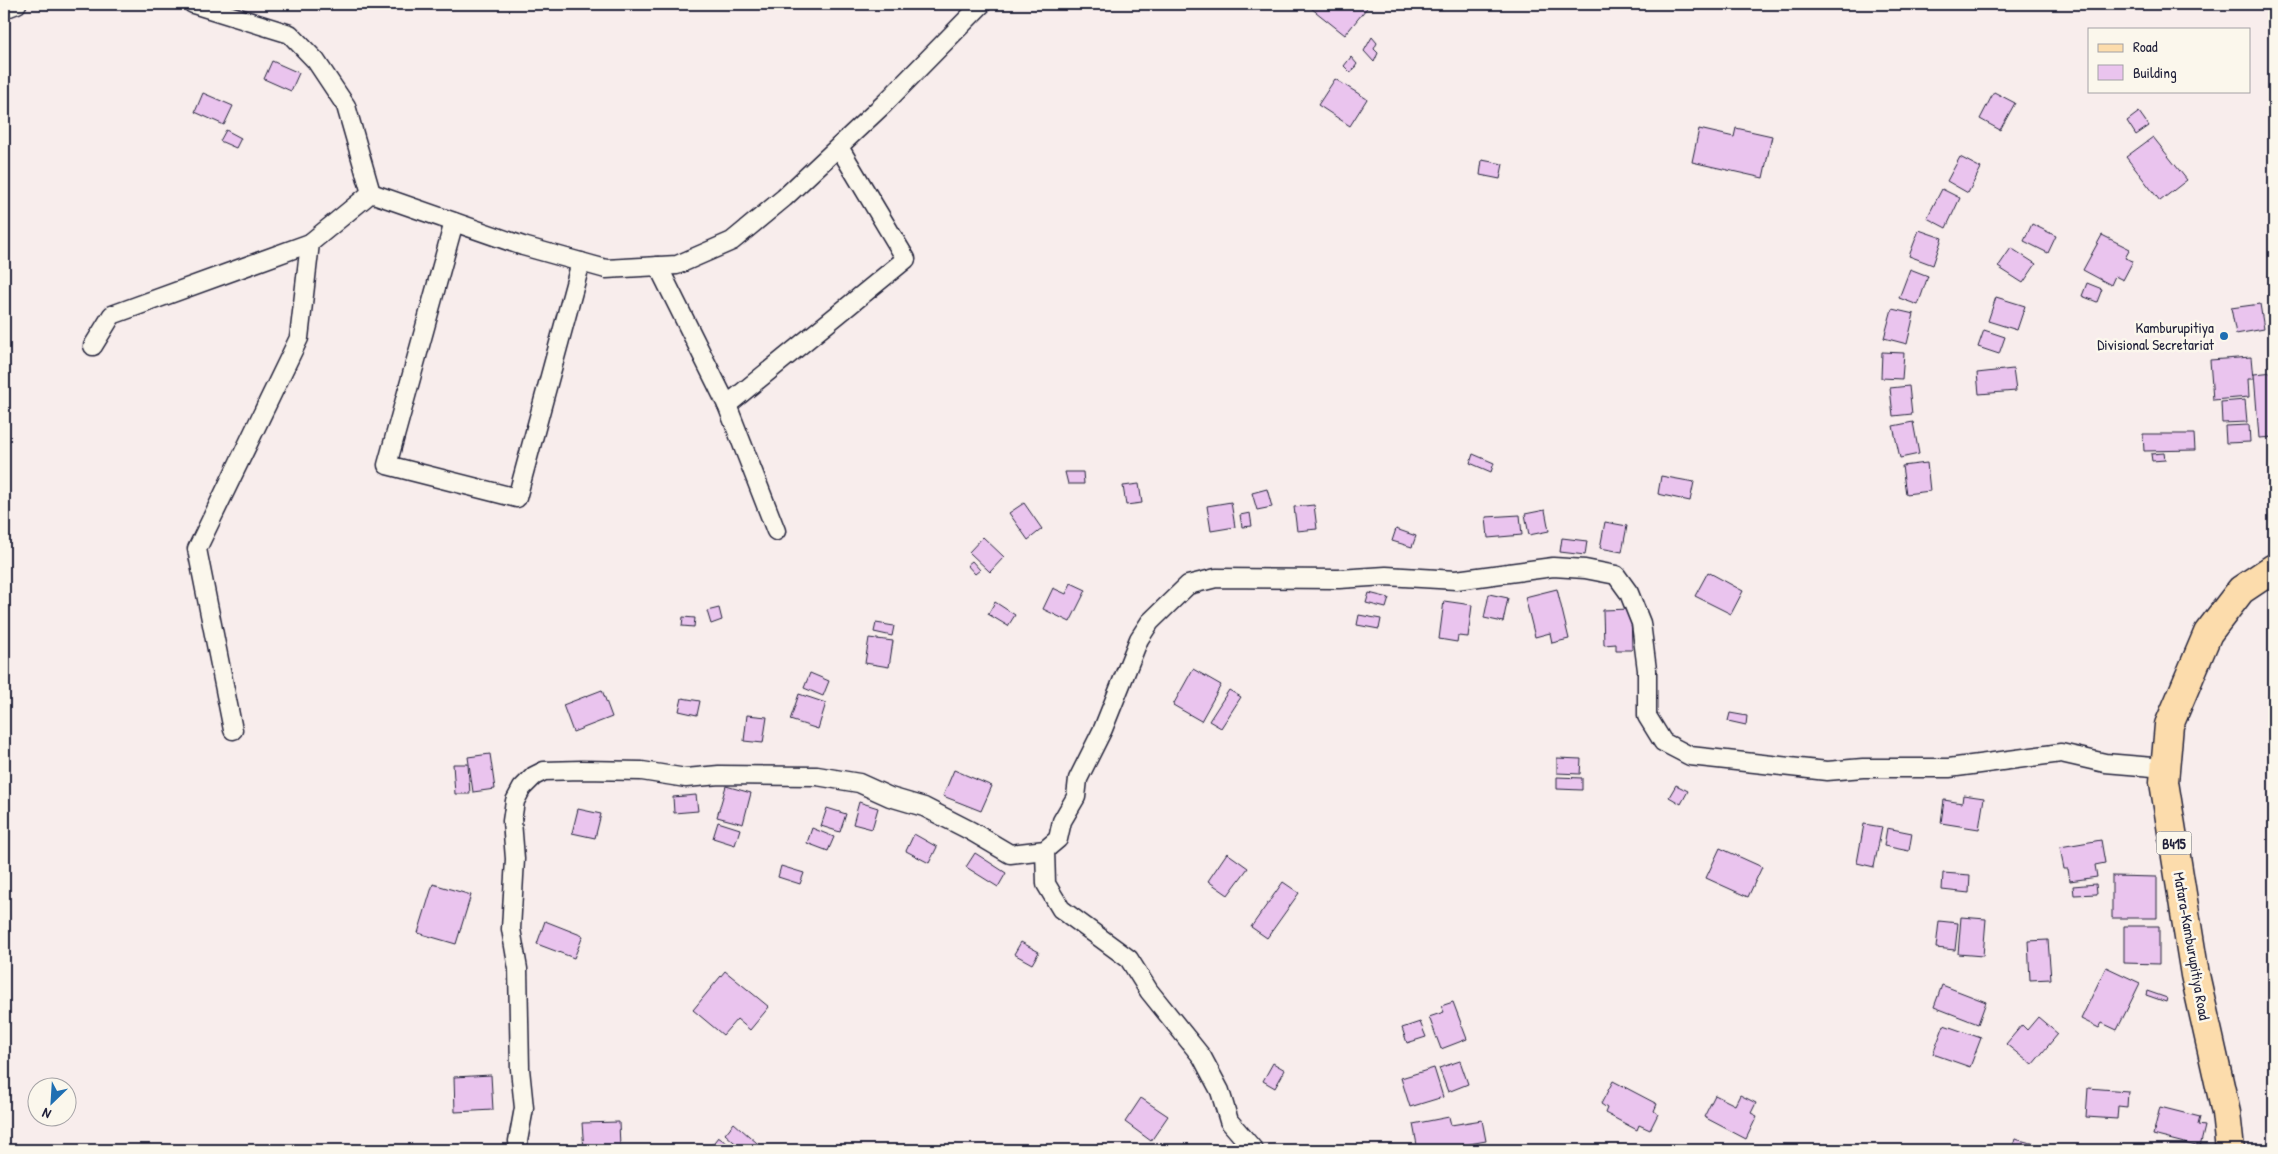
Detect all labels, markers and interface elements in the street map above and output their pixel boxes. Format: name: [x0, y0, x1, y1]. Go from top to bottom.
legend: [2088, 28, 2250, 92]
text: Road: [2133, 36, 2158, 57]
text: Building: [2133, 62, 2177, 83]
place label: Kamburupitiya Divisional Secretariat: [2097, 317, 2215, 355]
marker: Kamburupitiya Divisional Secretariat: [2218, 330, 2230, 342]
road number: B415: [2156, 831, 2192, 854]
street label: Matara-Kamburupitiya Road: [2169, 870, 2215, 1022]
north arrow: [28, 1076, 78, 1126]
text: N: [38, 1104, 54, 1124]

